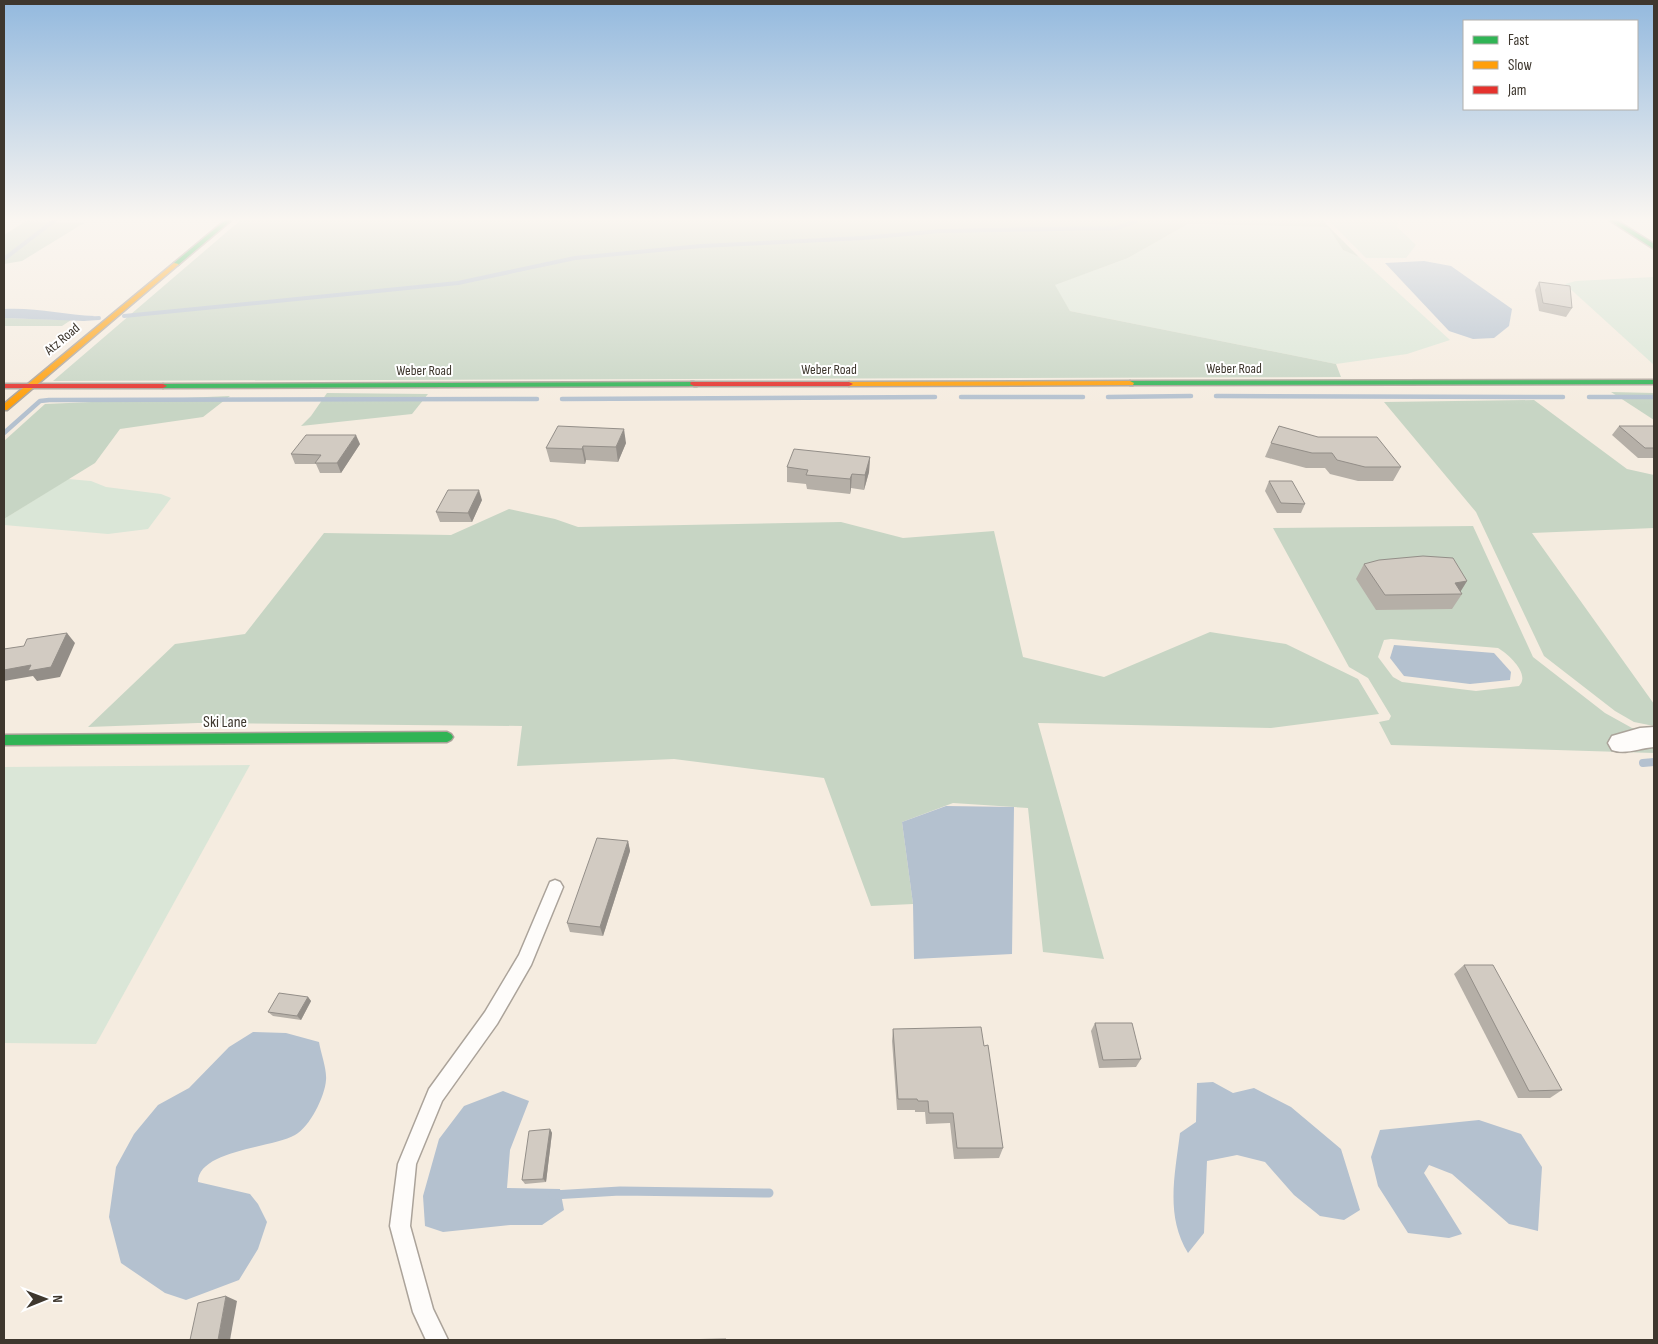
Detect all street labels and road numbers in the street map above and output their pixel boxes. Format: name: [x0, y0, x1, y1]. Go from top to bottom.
street label: Atz Road: [40, 319, 83, 359]
street label: Weber Road: [1206, 360, 1262, 377]
street label: Weber Road: [801, 361, 857, 378]
street label: Weber Road: [396, 362, 452, 379]
street label: Ski Lane: [203, 713, 247, 732]

